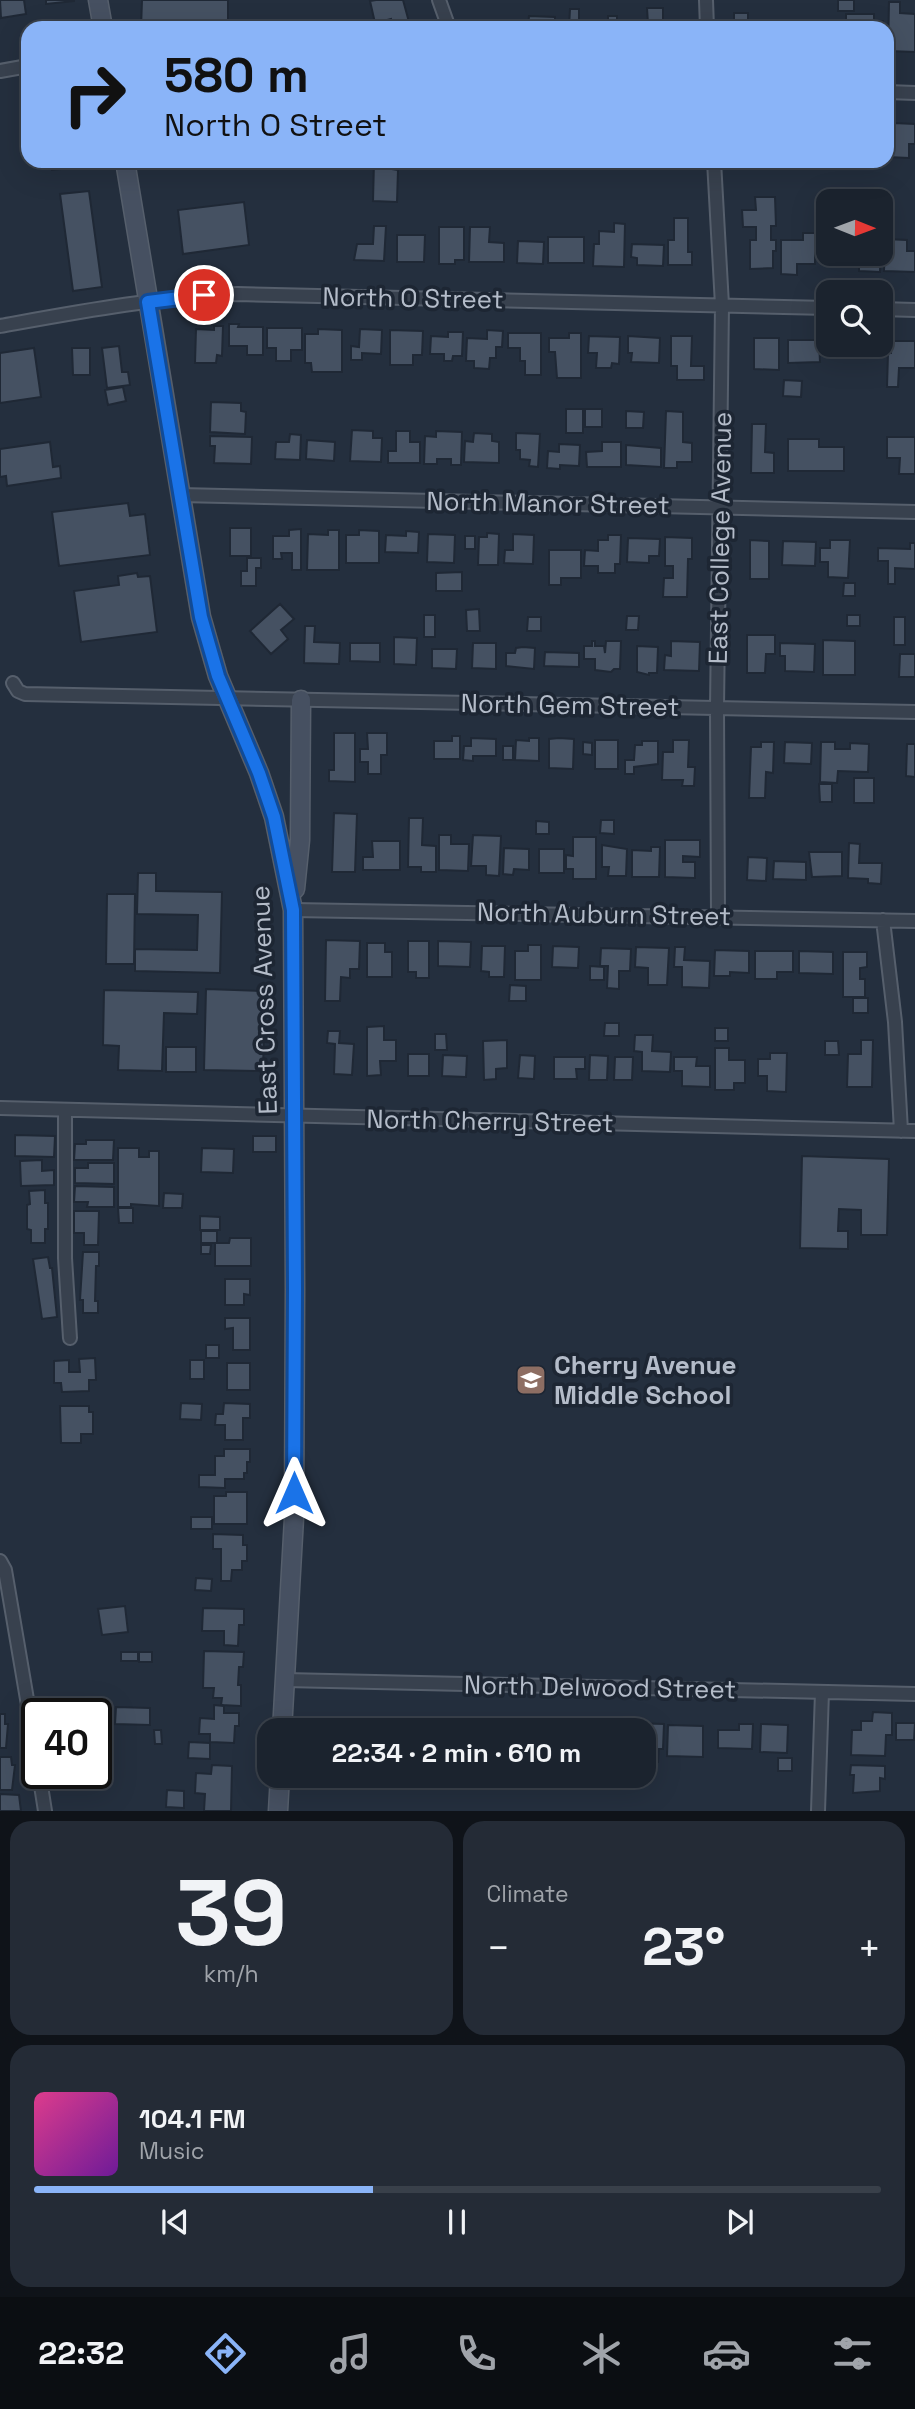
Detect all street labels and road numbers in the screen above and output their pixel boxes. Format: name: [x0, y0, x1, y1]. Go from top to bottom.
street label: North O Street: [322, 279, 504, 317]
street label: East College Avenue: [701, 411, 739, 665]
street label: North Manor Street: [426, 484, 670, 522]
street label: North Gem Street: [460, 686, 680, 724]
street label: East Cross Avenue: [243, 885, 285, 1115]
street label: North Auburn Street: [477, 895, 731, 933]
street label: North Cherry Street: [366, 1102, 614, 1140]
street label: North Delwood Street: [464, 1668, 736, 1706]

